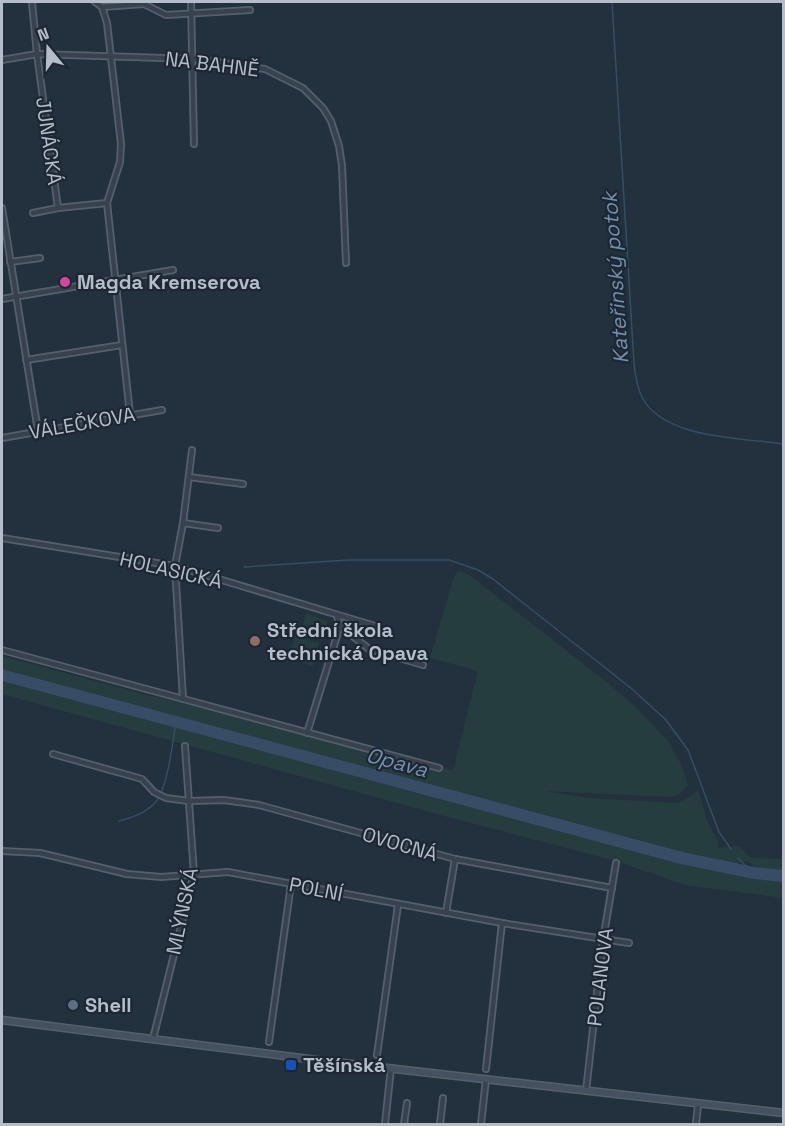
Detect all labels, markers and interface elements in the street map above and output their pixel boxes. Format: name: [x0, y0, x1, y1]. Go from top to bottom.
north arrow: [18, 18, 78, 78]
text: N: [35, 23, 52, 46]
street label: NA BAHNĚ: [164, 45, 260, 83]
street label: JUNÁCKÁ: [30, 95, 68, 187]
water label: Kateřinský potok: [595, 189, 634, 365]
place label: Magda Kremserova: [77, 269, 261, 295]
marker: Magda Kremserova: [58, 275, 72, 289]
street label: VÁLEČKOVA: [27, 401, 138, 445]
street label: HOLASICKÁ: [117, 546, 225, 595]
place label: Střední škola technická Opava: [267, 617, 428, 666]
marker: Střední škola technická Opava: [248, 634, 262, 648]
water label: Opava: [363, 741, 431, 783]
street label: OVOCNÁ: [359, 821, 441, 867]
street label: MLÝNSKÁ: [160, 865, 204, 957]
street label: POLNÍ: [287, 871, 345, 907]
street label: POLANOVA: [581, 926, 619, 1028]
place label: Shell: [85, 992, 132, 1018]
marker: Shell: [66, 998, 80, 1012]
place label: Těšínská: [303, 1052, 386, 1078]
marker: Těšínská: [284, 1058, 298, 1072]

